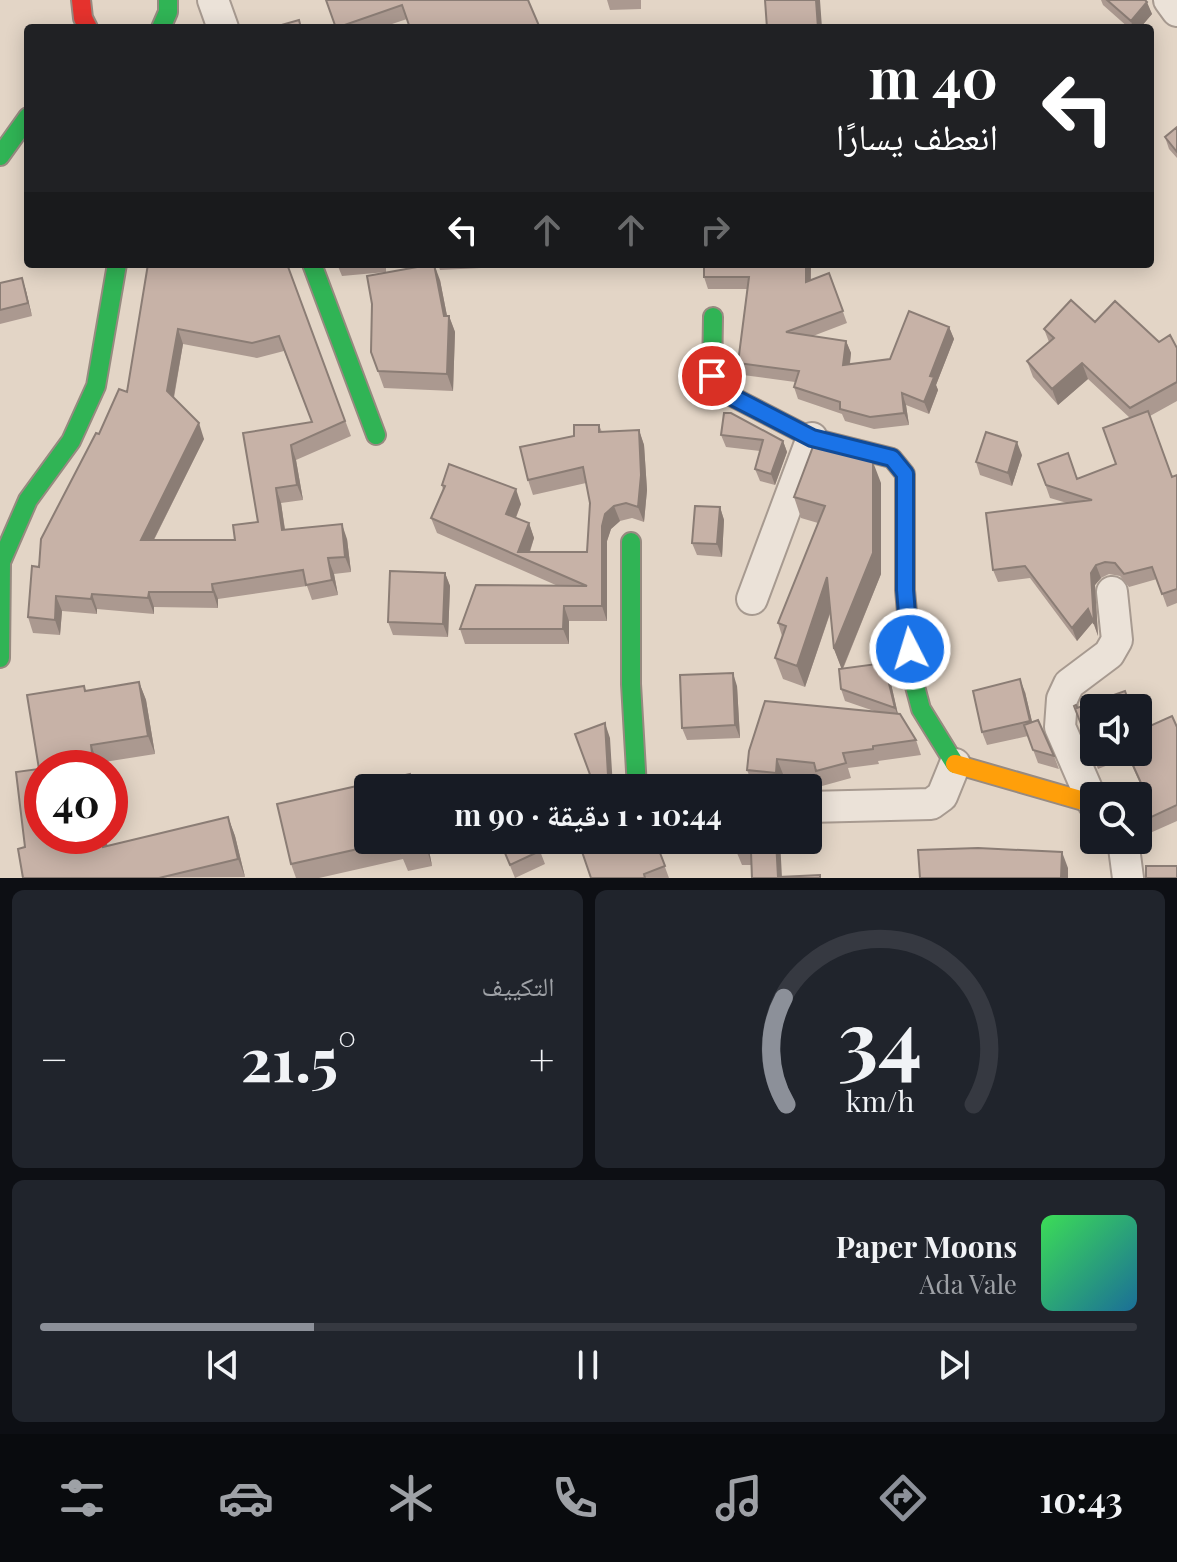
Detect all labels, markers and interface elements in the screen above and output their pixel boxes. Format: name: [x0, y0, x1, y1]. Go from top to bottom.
text: 40 m: [869, 39, 998, 114]
icon: left: [1026, 56, 1130, 160]
text: انعطف يسارًا: [836, 111, 998, 159]
icon: left: [441, 208, 485, 252]
icon: ahead: [525, 208, 569, 252]
icon: ahead: [609, 208, 653, 252]
icon: right: [693, 208, 737, 252]
pin: [678, 342, 746, 410]
icon: arrive: [690, 354, 734, 398]
position arrow: [868, 607, 952, 691]
map controls: [1080, 694, 1152, 854]
button: sound: [1080, 694, 1152, 766]
speed limit sign: 40: [24, 750, 128, 854]
button: search: [1080, 782, 1152, 854]
text: 10:44 · 1 دقيقة · 90 m: [454, 794, 722, 834]
text: التكييف: [482, 968, 555, 1003]
text: 34: [837, 981, 922, 1092]
text: 21.5°: [241, 1017, 356, 1097]
text: −: [40, 1028, 68, 1087]
text: +: [529, 1028, 555, 1087]
text: km/h: [845, 1081, 914, 1119]
text: Paper Moons: [836, 1226, 1017, 1266]
text: Ada Vale: [919, 1266, 1017, 1301]
icon: previous: [201, 1343, 245, 1387]
icon: pause: [566, 1343, 610, 1387]
icon: next: [932, 1343, 976, 1387]
icon: filters: [54, 1470, 110, 1526]
icon: car: [218, 1470, 274, 1526]
icon: climate: [383, 1470, 439, 1526]
icon: phone: [547, 1470, 603, 1526]
icon: music: [711, 1470, 767, 1526]
icon: directions: [875, 1470, 931, 1526]
text: 10:43: [1039, 1474, 1123, 1522]

